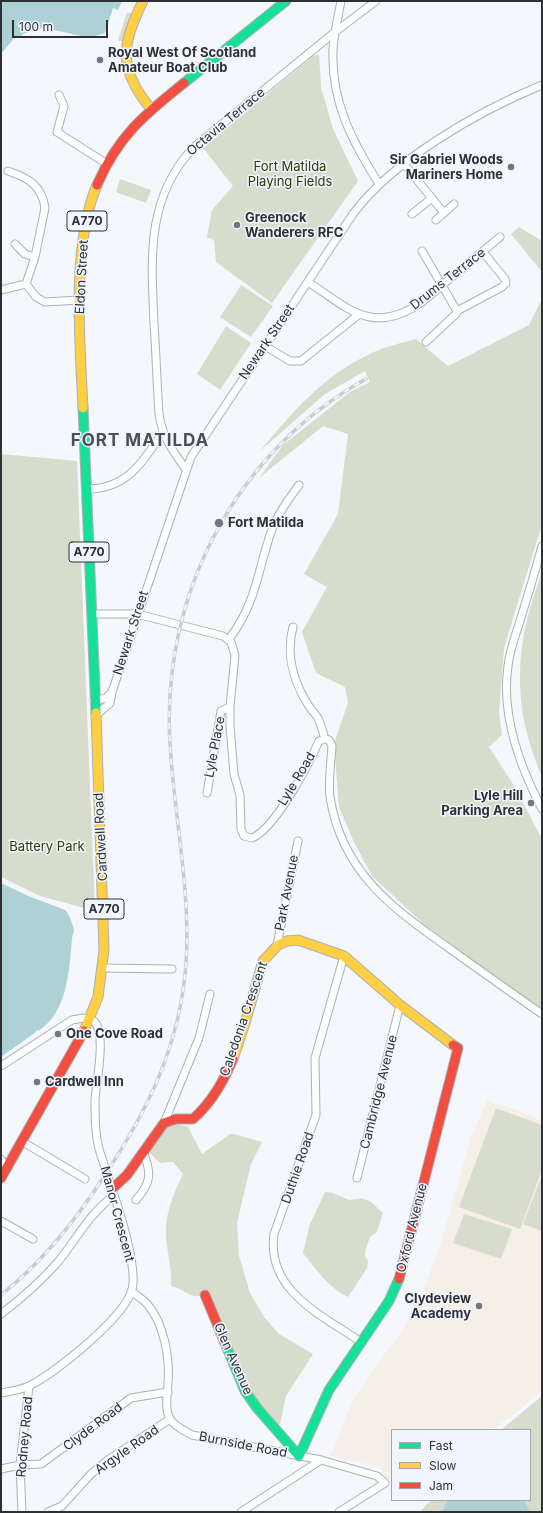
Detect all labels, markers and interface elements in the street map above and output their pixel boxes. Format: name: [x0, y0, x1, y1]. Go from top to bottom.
scale bar: [14, 12, 110, 38]
text: 100 m: [19, 19, 53, 34]
place label: Royal West Of Scotland Amateur Boat Club: [108, 45, 256, 76]
marker: Royal West Of Scotland Amateur Boat Club: [95, 55, 105, 65]
street label: Octavia Terrace: [184, 85, 268, 159]
place label: Sir Gabriel Woods Mariners Home: [390, 152, 503, 183]
park label: Fort Matilda Playing Fields: [248, 159, 332, 190]
marker: Sir Gabriel Woods Mariners Home: [506, 162, 516, 172]
place label: Greenock Wanderers RFC: [245, 210, 343, 241]
road number: A770: [67, 211, 107, 231]
marker: Greenock Wanderers RFC: [232, 220, 242, 230]
street label: Eldon Street: [72, 239, 92, 315]
street label: Drums Terrace: [407, 245, 489, 313]
street label: Newark Street: [236, 301, 298, 383]
district label: FORT MATILDA: [71, 431, 209, 451]
place label: Fort Matilda: [228, 515, 304, 531]
marker: Fort Matilda: [213, 517, 225, 529]
road number: A770: [69, 542, 109, 562]
street label: Newark Street: [110, 589, 152, 677]
street label: Lyle Place: [201, 715, 229, 779]
street label: Lyle Road: [275, 749, 319, 809]
place label: Lyle Hill Parking Area: [441, 788, 523, 819]
street label: Cardwell Road: [91, 792, 111, 882]
marker: Lyle Hill Parking Area: [526, 798, 536, 808]
park label: Battery Park: [9, 839, 85, 855]
street label: Park Avenue: [272, 854, 302, 932]
road number: A770: [84, 899, 124, 919]
street label: Caledonia Crescent: [217, 959, 271, 1079]
place label: One Cove Road: [66, 1026, 163, 1042]
marker: One Cove Road: [53, 1029, 63, 1039]
street label: Cambridge Avenue: [357, 1033, 401, 1151]
place label: Cardwell Inn: [45, 1074, 124, 1090]
marker: Cardwell Inn: [32, 1077, 42, 1087]
street label: Duthie Road: [278, 1130, 318, 1206]
street label: Manor Crescent: [97, 1164, 137, 1264]
street label: Oxford Avenue: [393, 1182, 431, 1274]
place label: Clydeview Academy: [404, 1291, 471, 1322]
marker: Clydeview Academy: [474, 1301, 484, 1311]
street label: Glen Avenue: [210, 1320, 256, 1398]
street label: Rodney Road: [14, 1396, 36, 1478]
street label: Clyde Road: [60, 1400, 126, 1454]
street label: Argyle Road: [92, 1422, 162, 1478]
street label: Burnside Road: [198, 1429, 288, 1461]
legend: [391, 1429, 531, 1501]
text: Fast: [429, 1438, 453, 1453]
text: Slow: [429, 1458, 456, 1473]
text: Jam: [429, 1478, 453, 1493]

